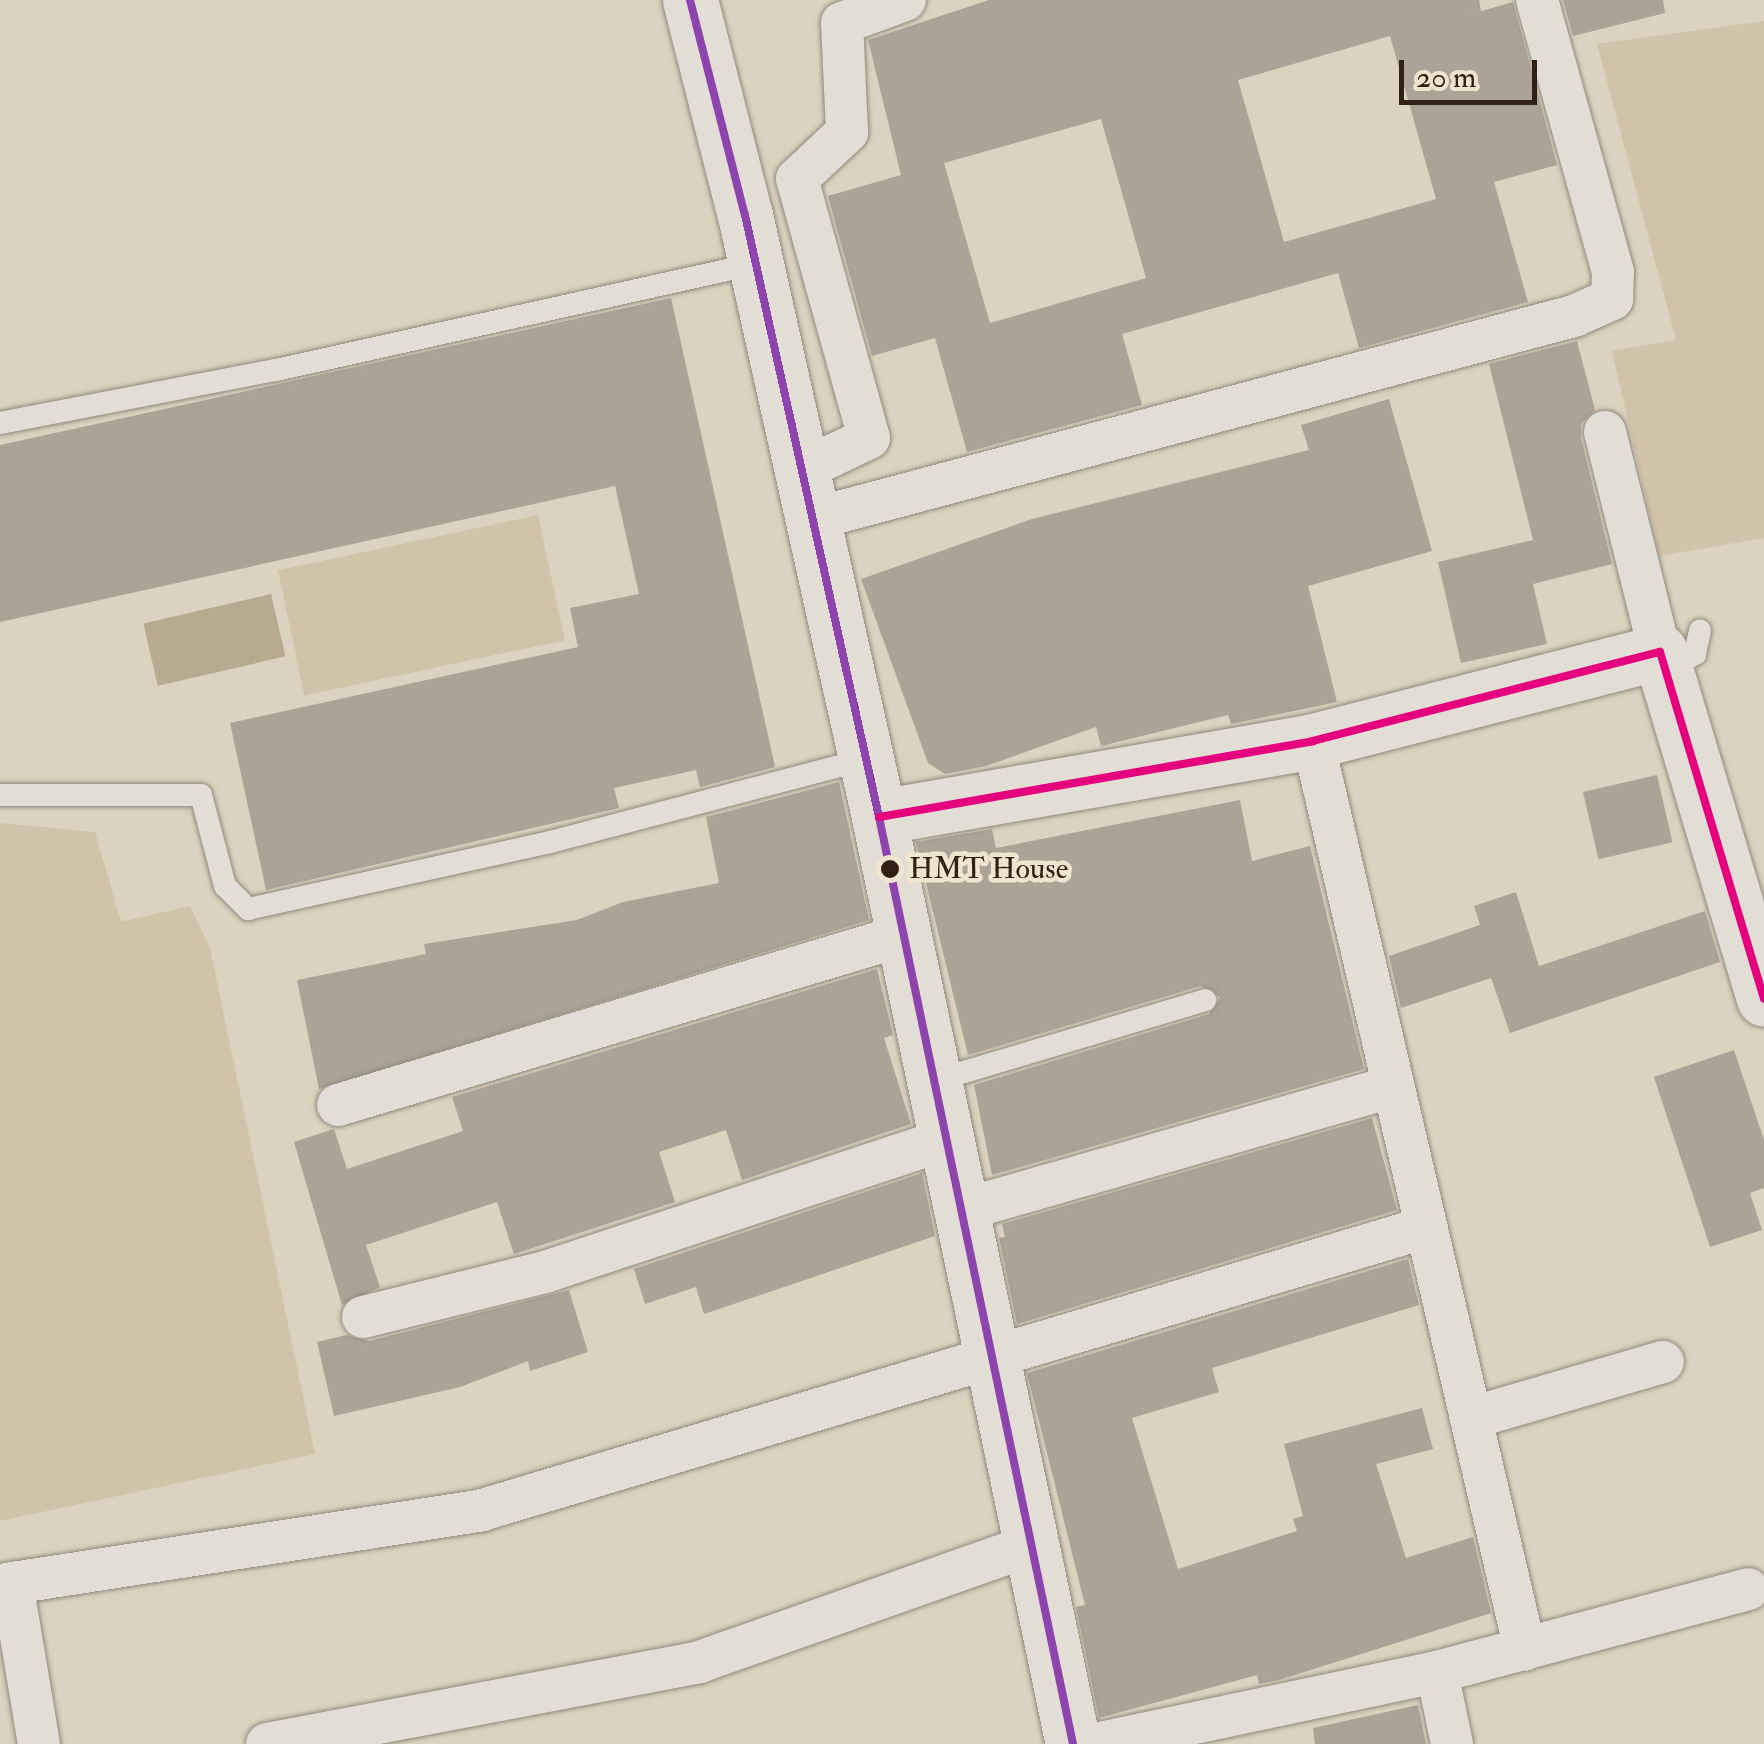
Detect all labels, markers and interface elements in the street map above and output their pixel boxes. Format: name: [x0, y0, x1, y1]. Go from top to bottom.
scale bar: [1404, 40, 1542, 102]
text: 20 m: [1416, 59, 1476, 96]
place label: HMT House: [909, 851, 1068, 887]
marker: HMT House: [880, 859, 900, 879]

